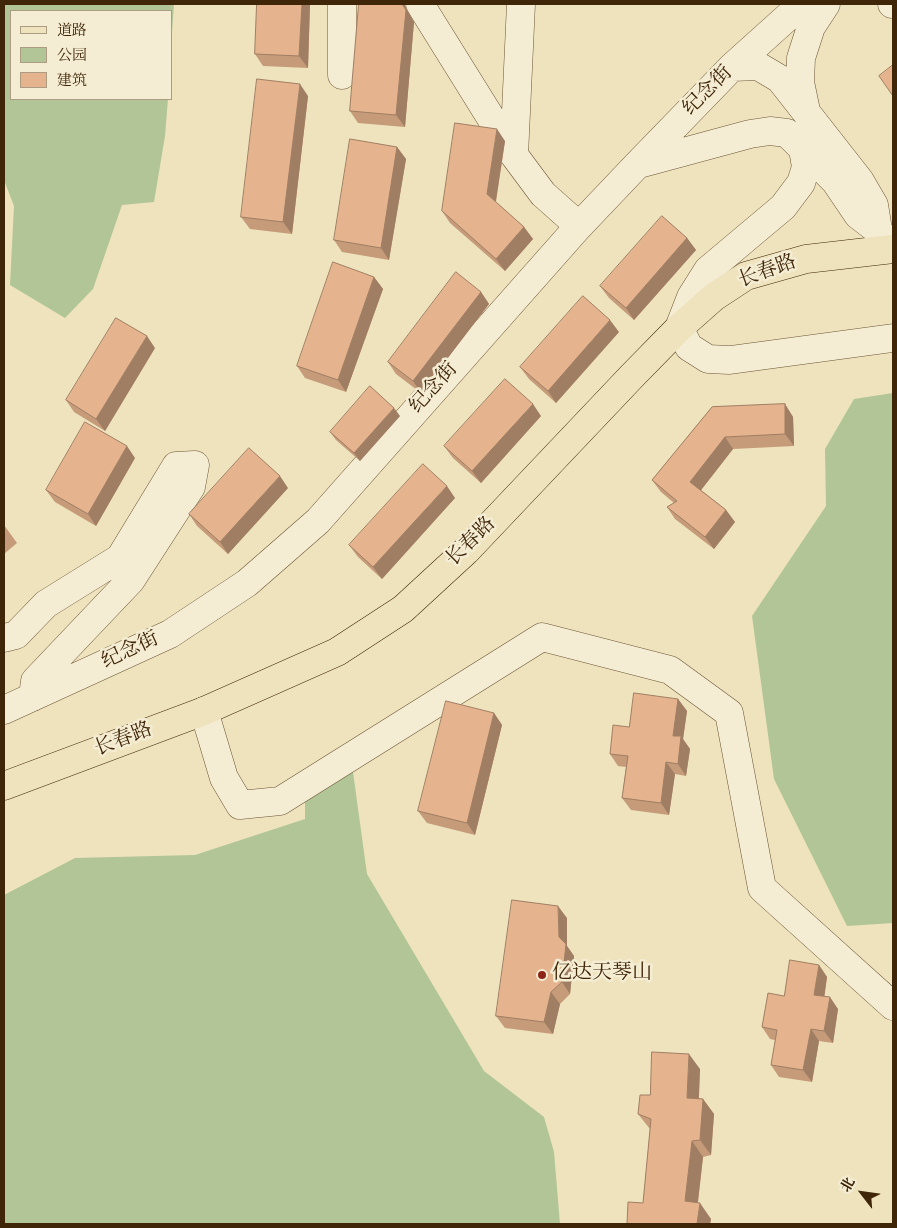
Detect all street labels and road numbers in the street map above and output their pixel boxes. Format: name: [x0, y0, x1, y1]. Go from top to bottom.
street label: 纪念街: [679, 62, 739, 122]
street label: 长春路: [736, 251, 800, 295]
street label: 纪念街: [406, 359, 464, 419]
street label: 长春路: [442, 513, 502, 573]
street label: 纪念街: [99, 628, 163, 676]
street label: 长春路: [92, 719, 156, 763]

